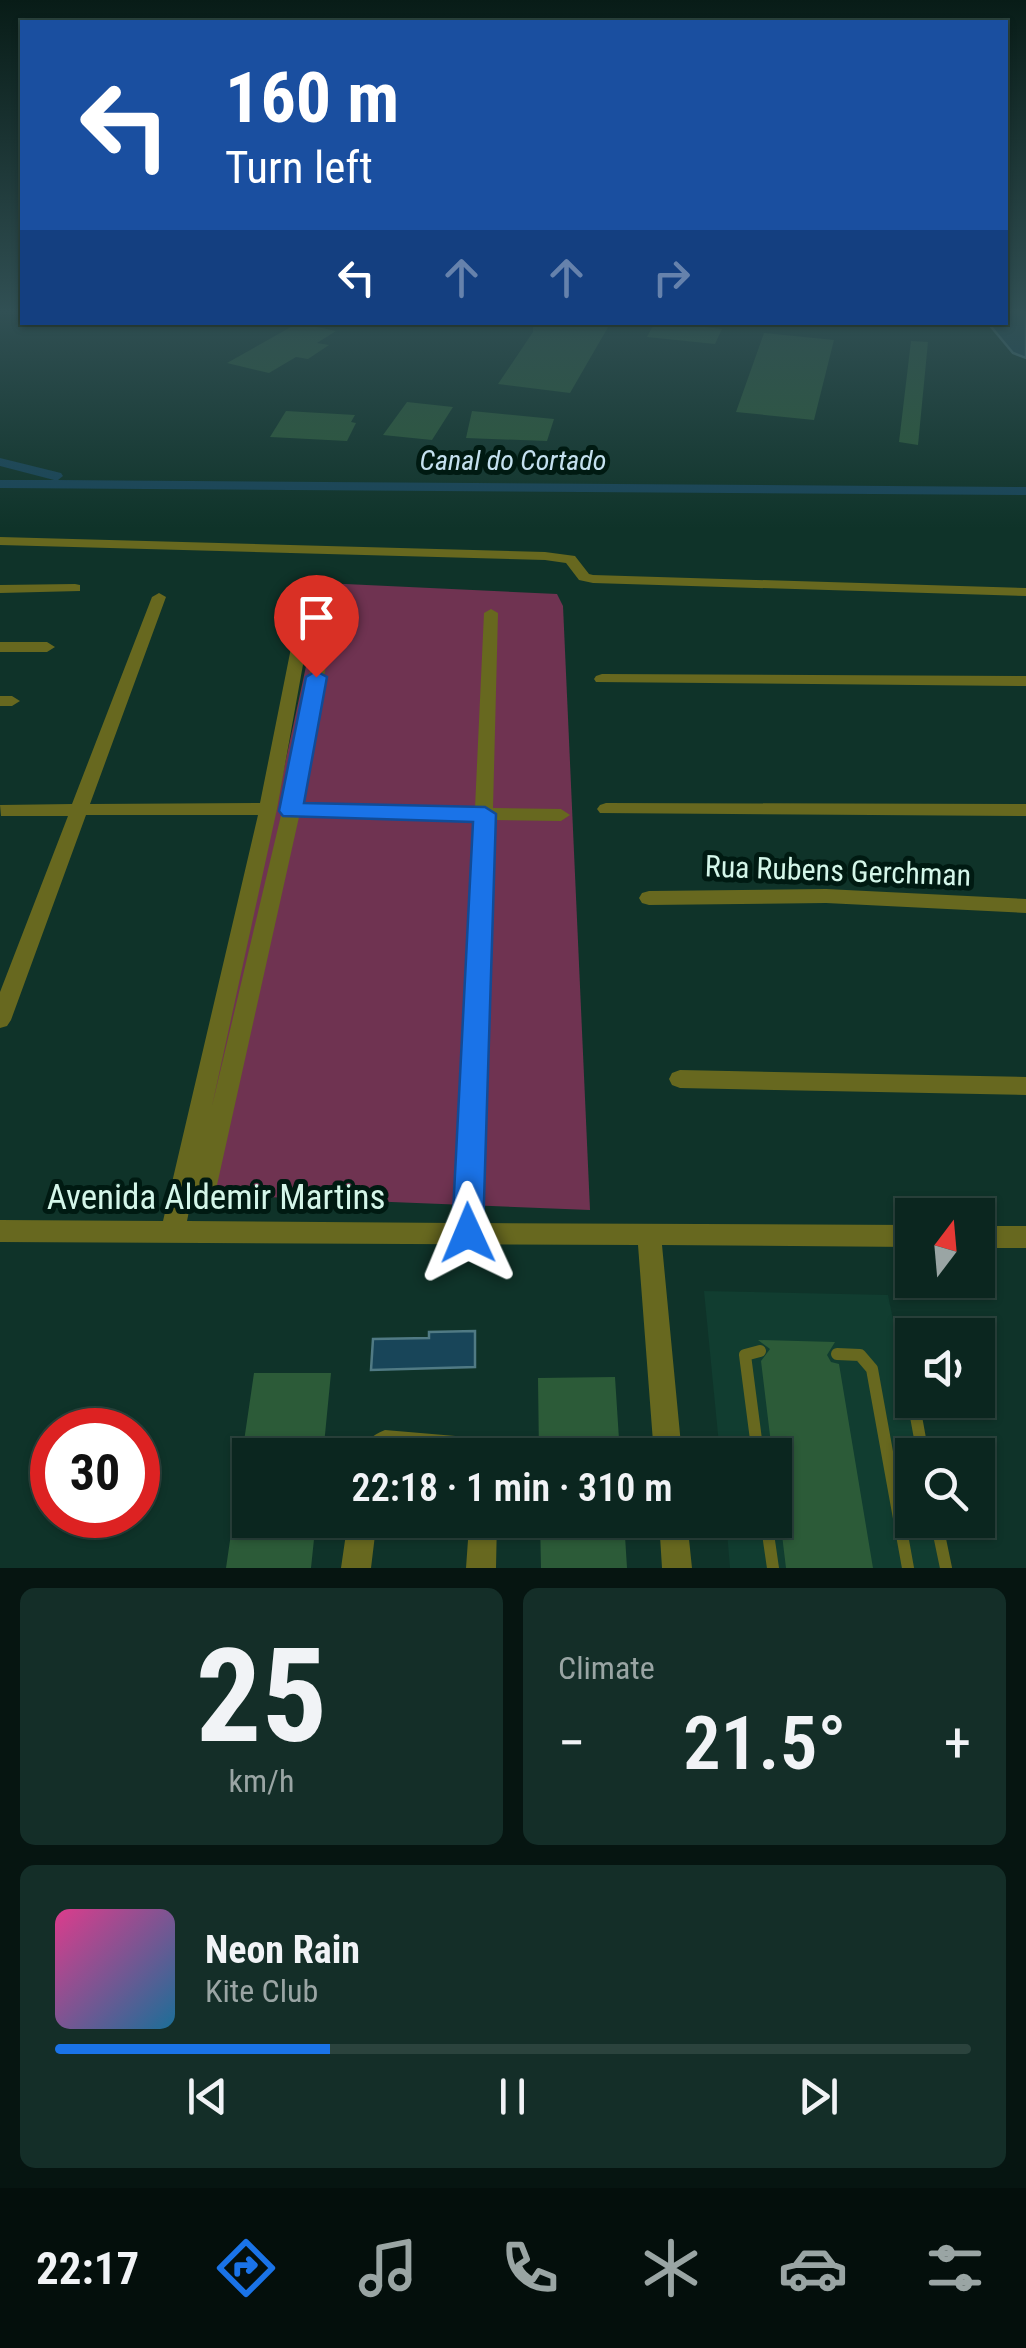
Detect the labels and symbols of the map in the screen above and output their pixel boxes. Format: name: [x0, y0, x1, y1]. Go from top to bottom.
water label: Canal do Cortado: [420, 444, 606, 477]
pin: [274, 575, 359, 678]
street label: Rua Rubens Gerchman: [704, 848, 972, 893]
street label: Avenida Aldemir Martins: [47, 1177, 385, 1218]
position arrow: [416, 1181, 520, 1285]
north arrow: [895, 1198, 995, 1298]
speed limit sign: 30: [30, 1408, 160, 1538]

